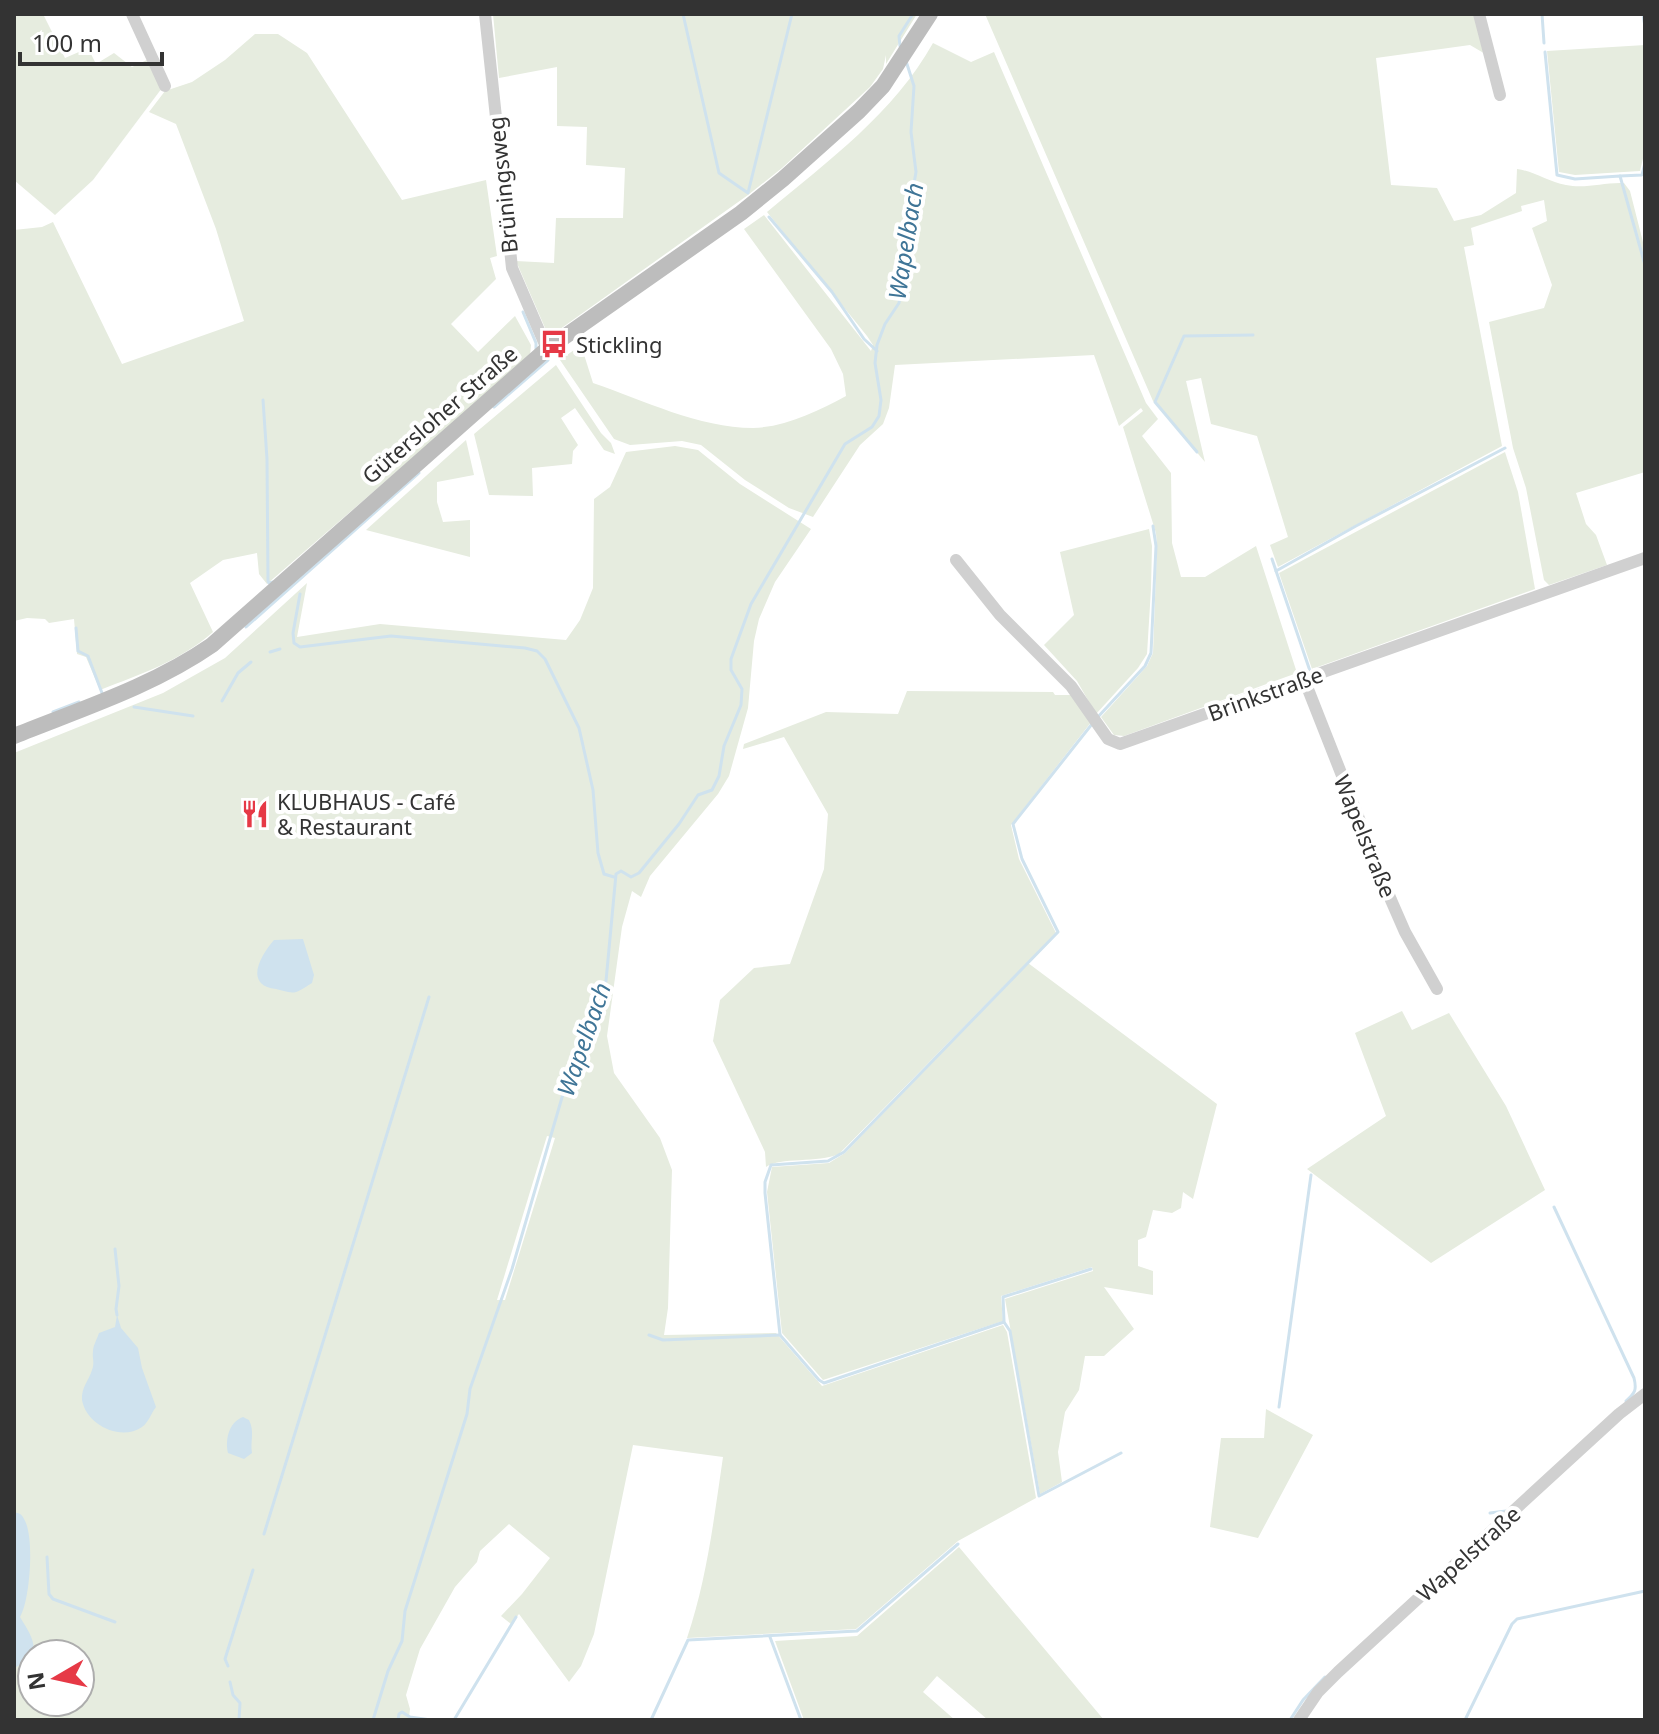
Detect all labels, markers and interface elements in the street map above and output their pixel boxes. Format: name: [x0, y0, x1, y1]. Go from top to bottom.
scale bar: [20, 16, 162, 66]
text: 100 m: [32, 26, 102, 59]
street label: Brüningsweg: [480, 115, 524, 255]
water label: Wapelbach: [879, 180, 931, 302]
bus stop icon: Stickling: [539, 329, 569, 359]
place label: Stickling: [576, 329, 662, 359]
street label: Gütersloher Straße: [355, 338, 523, 490]
street label: Brinkstraße: [1203, 658, 1327, 728]
street label: Wapelstraße: [1328, 770, 1404, 902]
place label: KLUBHAUS - Café & Restaurant: [277, 786, 456, 841]
restaurant icon: KLUBHAUS - Café & Restaurant: [240, 799, 270, 829]
water label: Wapelbach: [548, 978, 618, 1100]
street label: Wapelstraße: [1410, 1498, 1526, 1608]
north arrow: [16, 1638, 96, 1718]
text: N: [19, 1670, 51, 1692]

